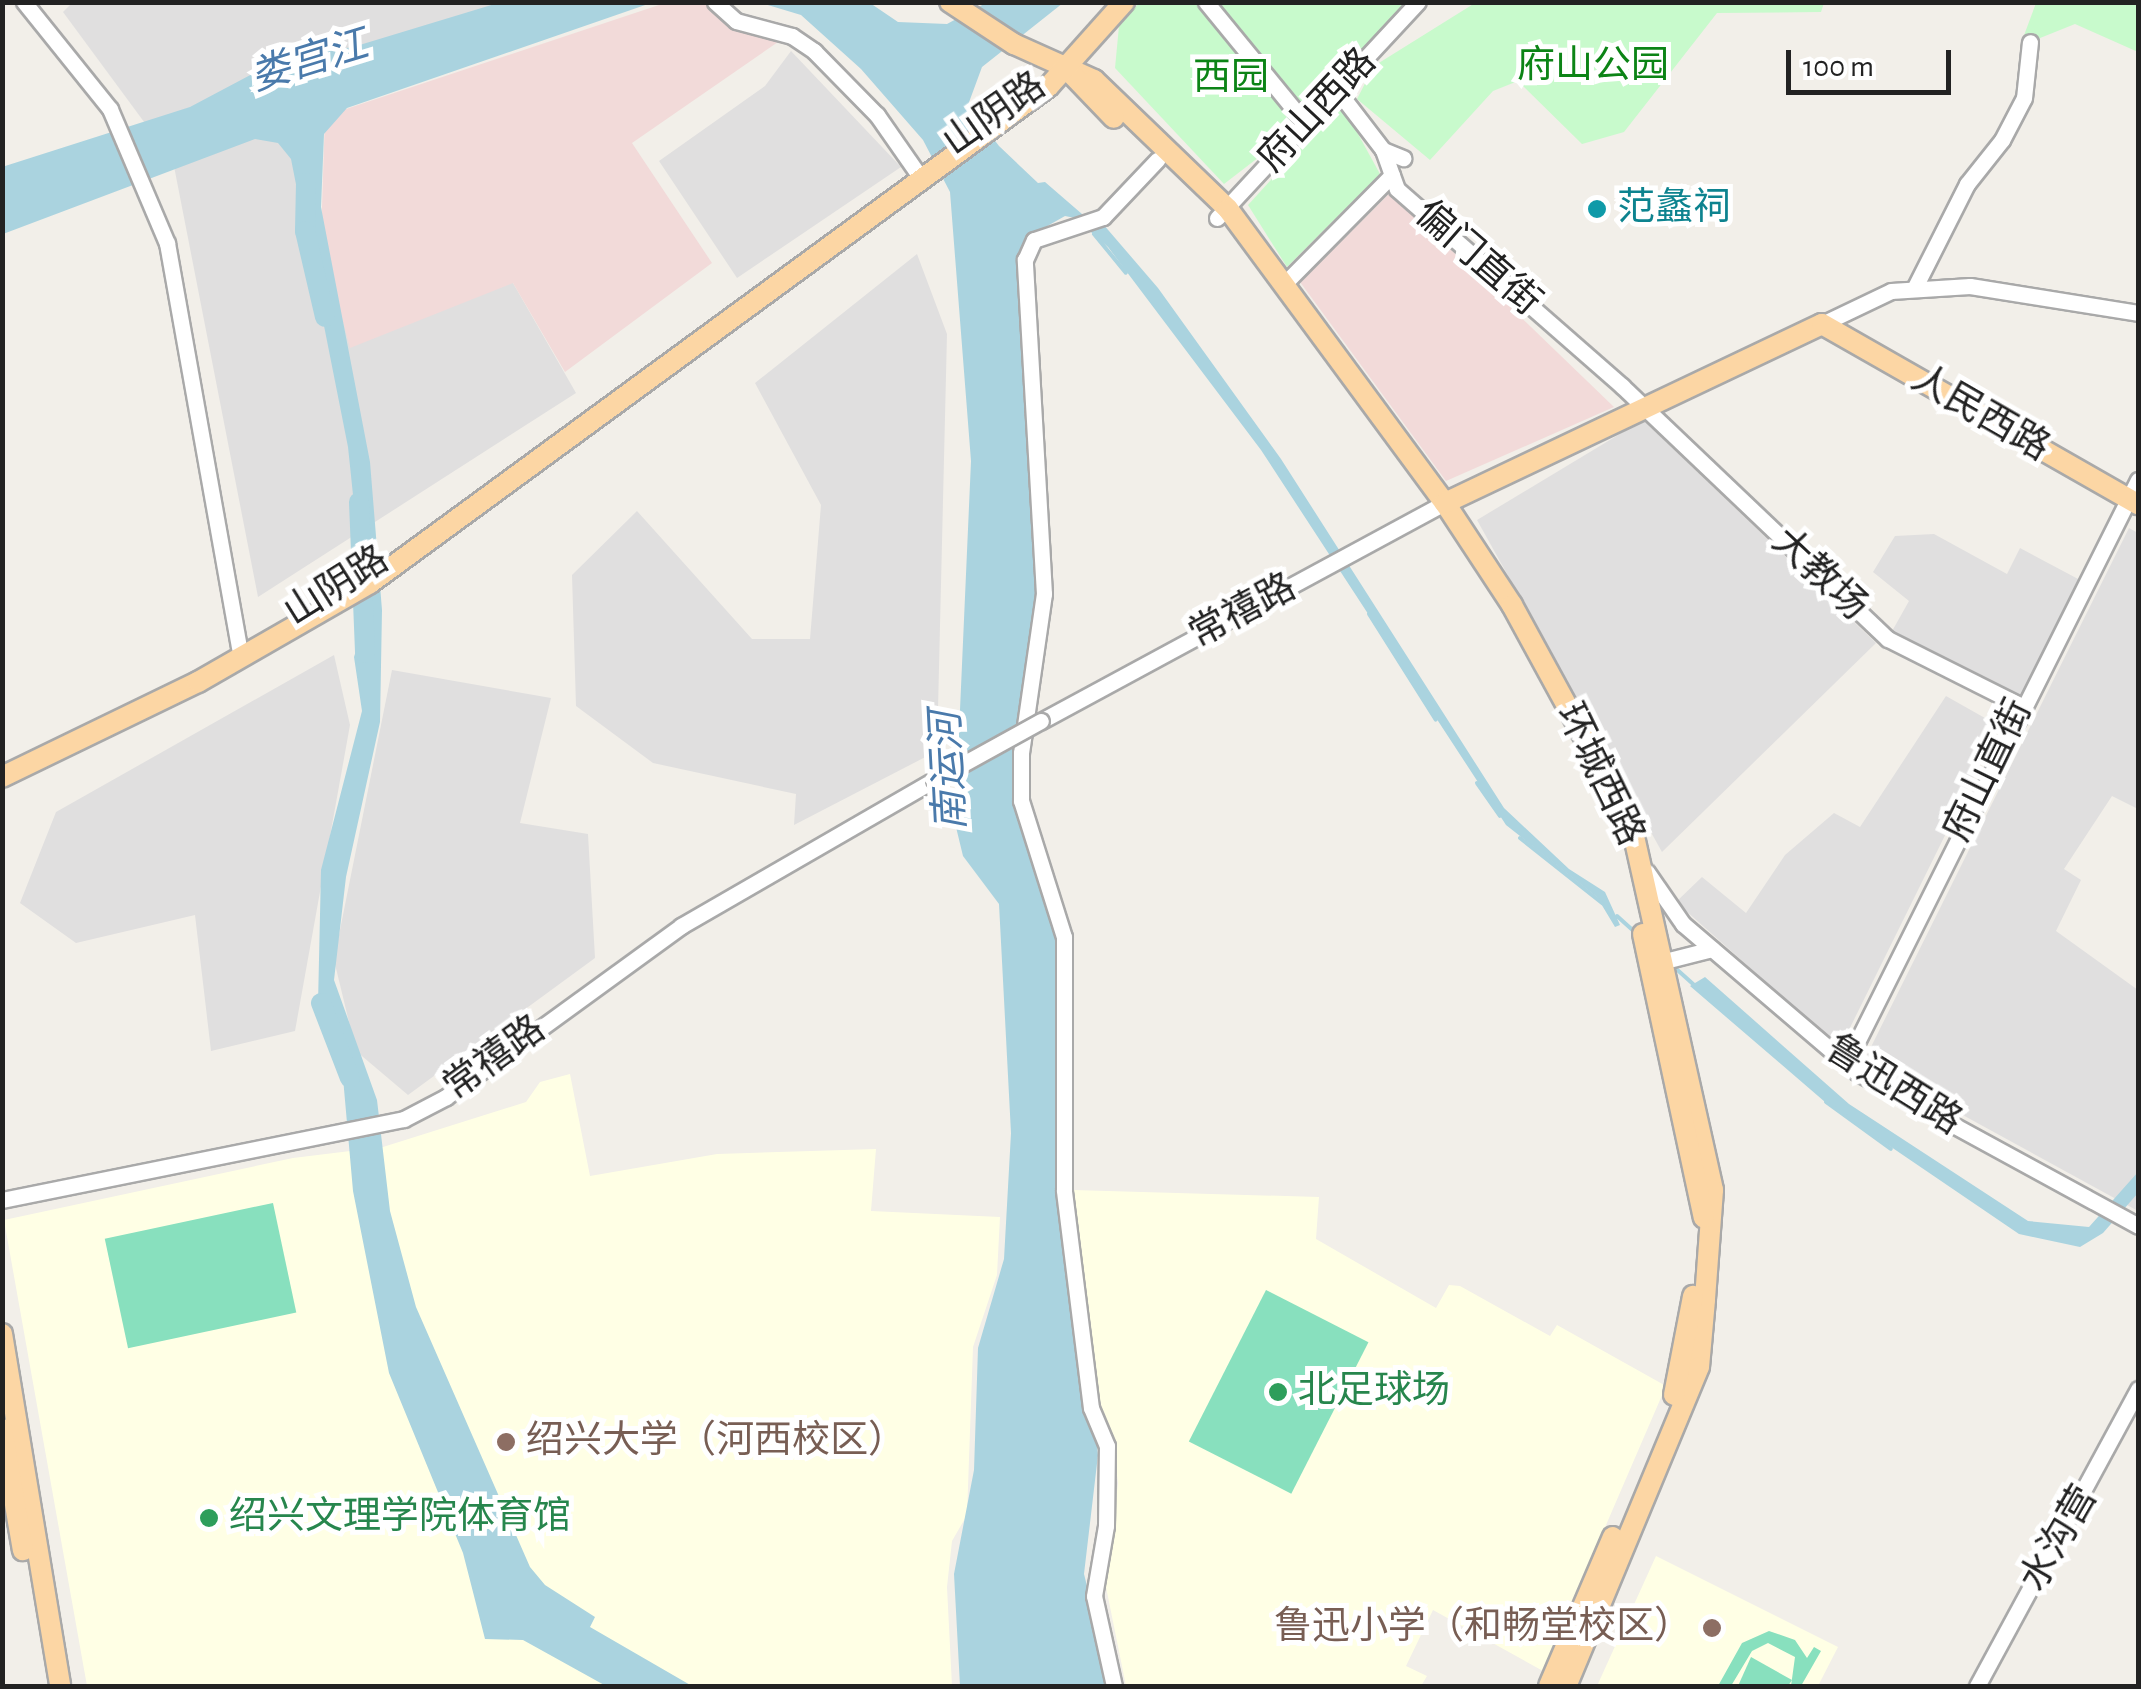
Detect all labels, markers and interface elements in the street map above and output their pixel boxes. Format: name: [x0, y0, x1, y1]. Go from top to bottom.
water label: 娄宫江: [245, 21, 373, 101]
scale bar: [1791, 30, 1956, 92]
street label: 府山西路: [1249, 40, 1387, 182]
park label: 府山公园: [1517, 44, 1669, 90]
text: 100 m: [1803, 52, 1874, 82]
park label: 西园: [1193, 56, 1269, 102]
street label: 山阴路: [935, 64, 1055, 166]
place label: 范蠡祠: [1617, 186, 1731, 232]
street label: 偏门直街: [1405, 192, 1549, 326]
marker: 范蠡祠: [1586, 198, 1608, 220]
street label: 人民西路: [1903, 356, 2057, 472]
street label: 大教场: [1762, 519, 1876, 631]
street label: 山阴路: [277, 537, 397, 637]
street label: 常禧路: [1182, 565, 1304, 659]
street label: 府山直街: [1935, 693, 2043, 849]
street label: 环城西路: [1545, 697, 1653, 853]
water label: 南运河: [922, 710, 976, 832]
street label: 常禧路: [435, 1007, 555, 1111]
street label: 鲁迅西路: [1816, 1026, 1970, 1146]
place label: 北足球场: [1298, 1369, 1450, 1415]
marker: 北足球场: [1267, 1381, 1289, 1403]
place label: 绍兴大学（河西校区）: [526, 1419, 906, 1465]
marker: 绍兴大学（河西校区）: [495, 1431, 517, 1453]
street label: 水沟营: [2012, 1478, 2108, 1600]
place label: 绍兴文理学院体育馆: [229, 1495, 571, 1541]
marker: 绍兴文理学院体育馆: [198, 1507, 220, 1529]
place label: 鲁迅小学（和畅堂校区）: [1274, 1605, 1692, 1651]
marker: 鲁迅小学（和畅堂校区）: [1701, 1617, 1723, 1639]

